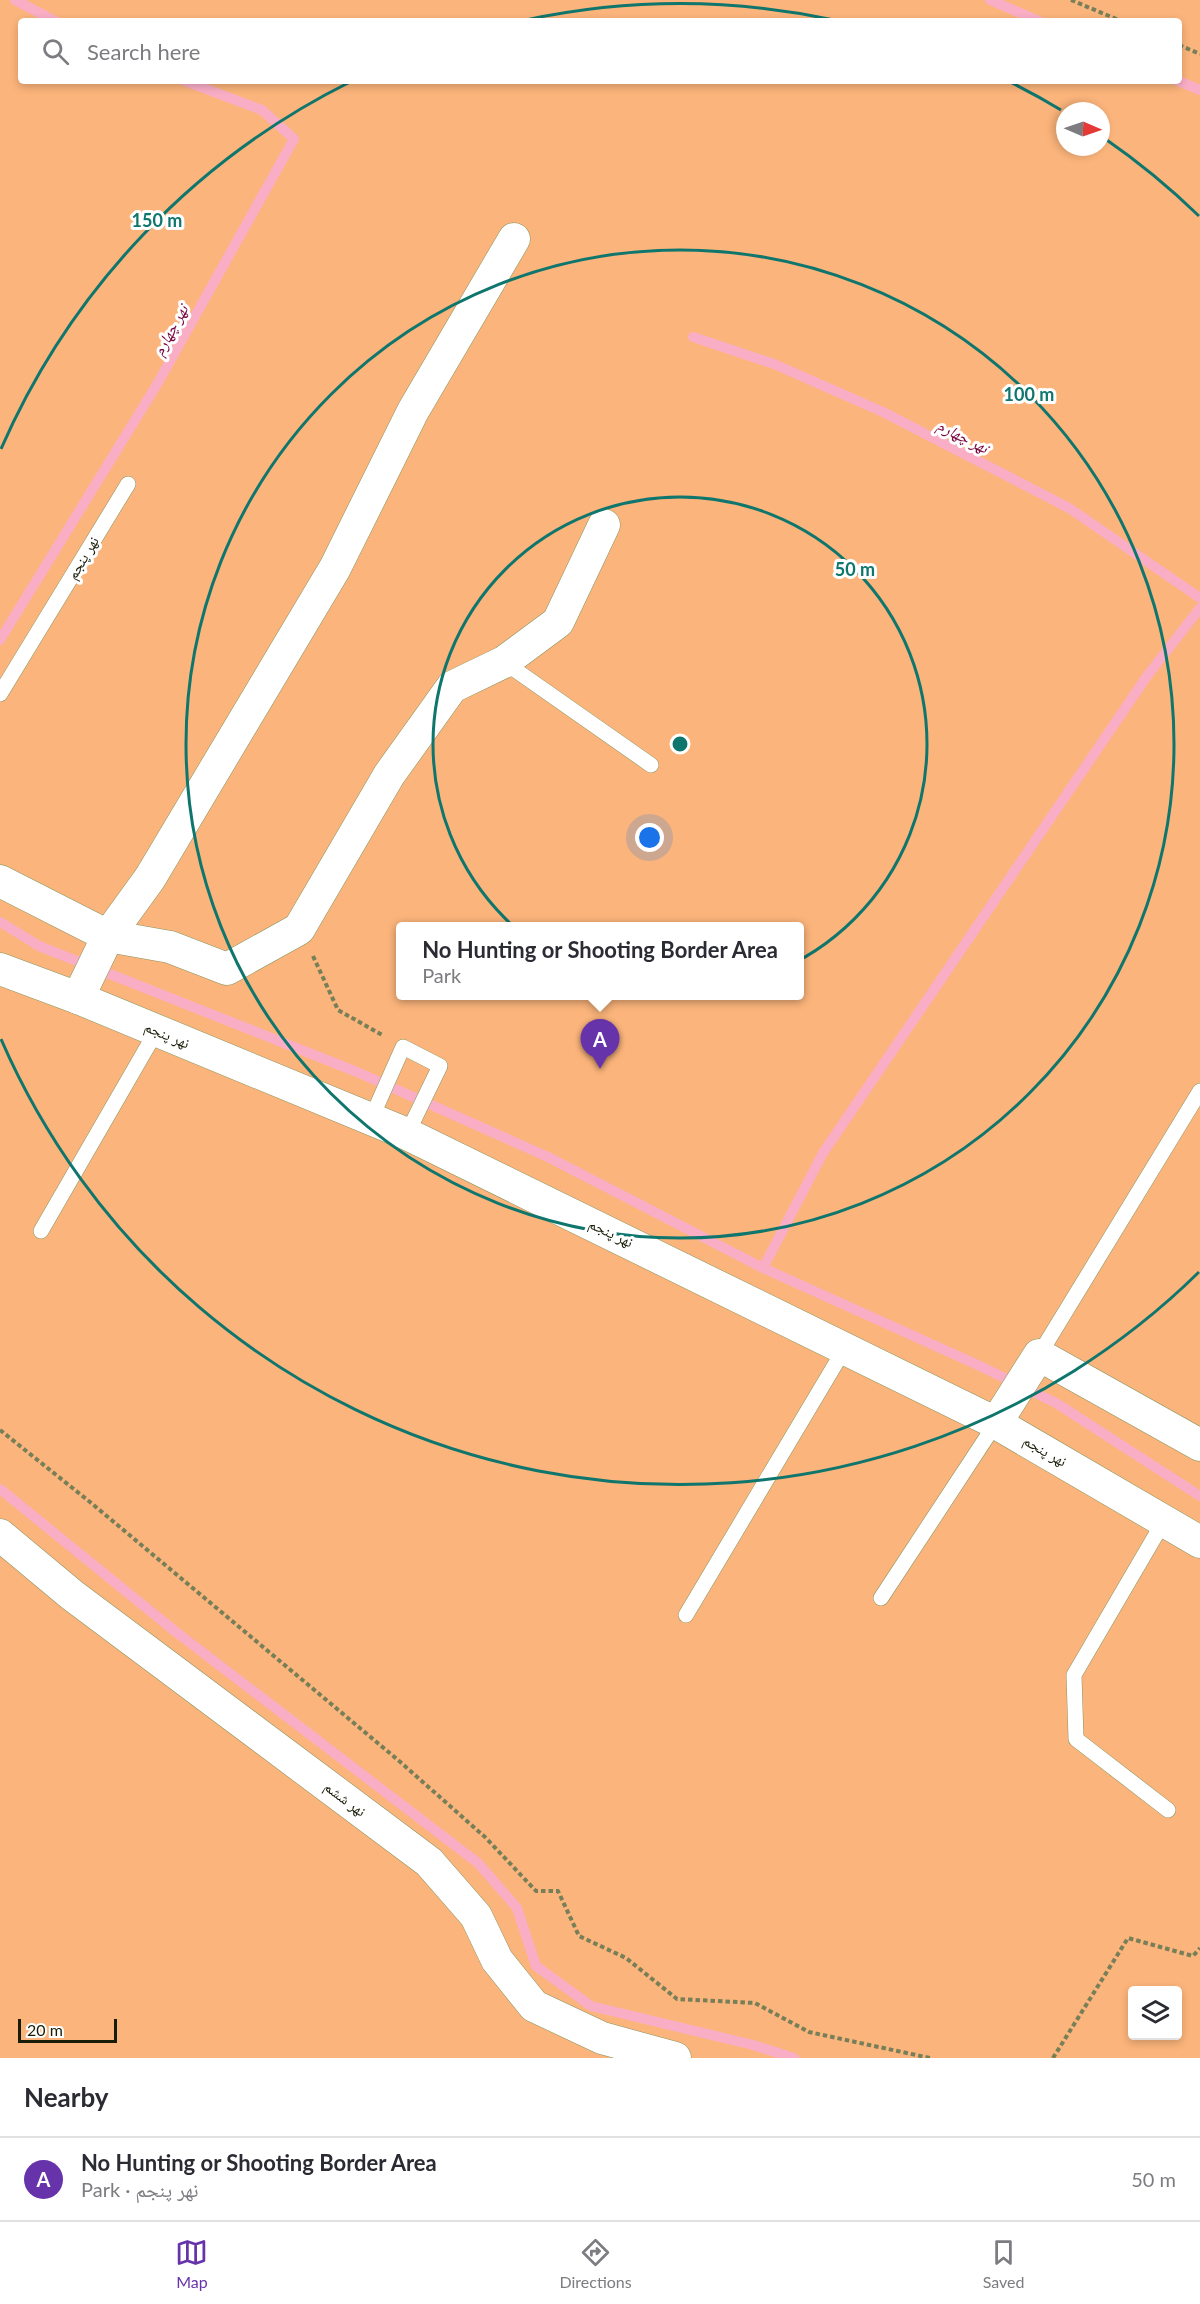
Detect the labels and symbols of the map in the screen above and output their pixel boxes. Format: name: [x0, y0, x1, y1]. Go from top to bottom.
north arrow: [1056, 102, 1110, 156]
text: 150 m: [132, 209, 182, 231]
water label: نهر چهارم: [148, 299, 194, 359]
text: 100 m: [1004, 383, 1054, 405]
water label: نهر چهارم: [933, 415, 994, 459]
street label: نهر پنجم: [62, 533, 104, 583]
text: 50 m: [835, 558, 875, 580]
centre of rings: [670, 734, 690, 754]
your location: [635, 823, 664, 852]
street label: نهر پنجم: [141, 1017, 193, 1053]
pin: A: [580, 1020, 620, 1069]
street label: نهر پنجم: [585, 1214, 637, 1252]
street label: نهر پنجم: [1020, 1431, 1070, 1471]
street label: نهر ششم: [320, 1777, 370, 1821]
scale bar: [18, 2016, 117, 2044]

